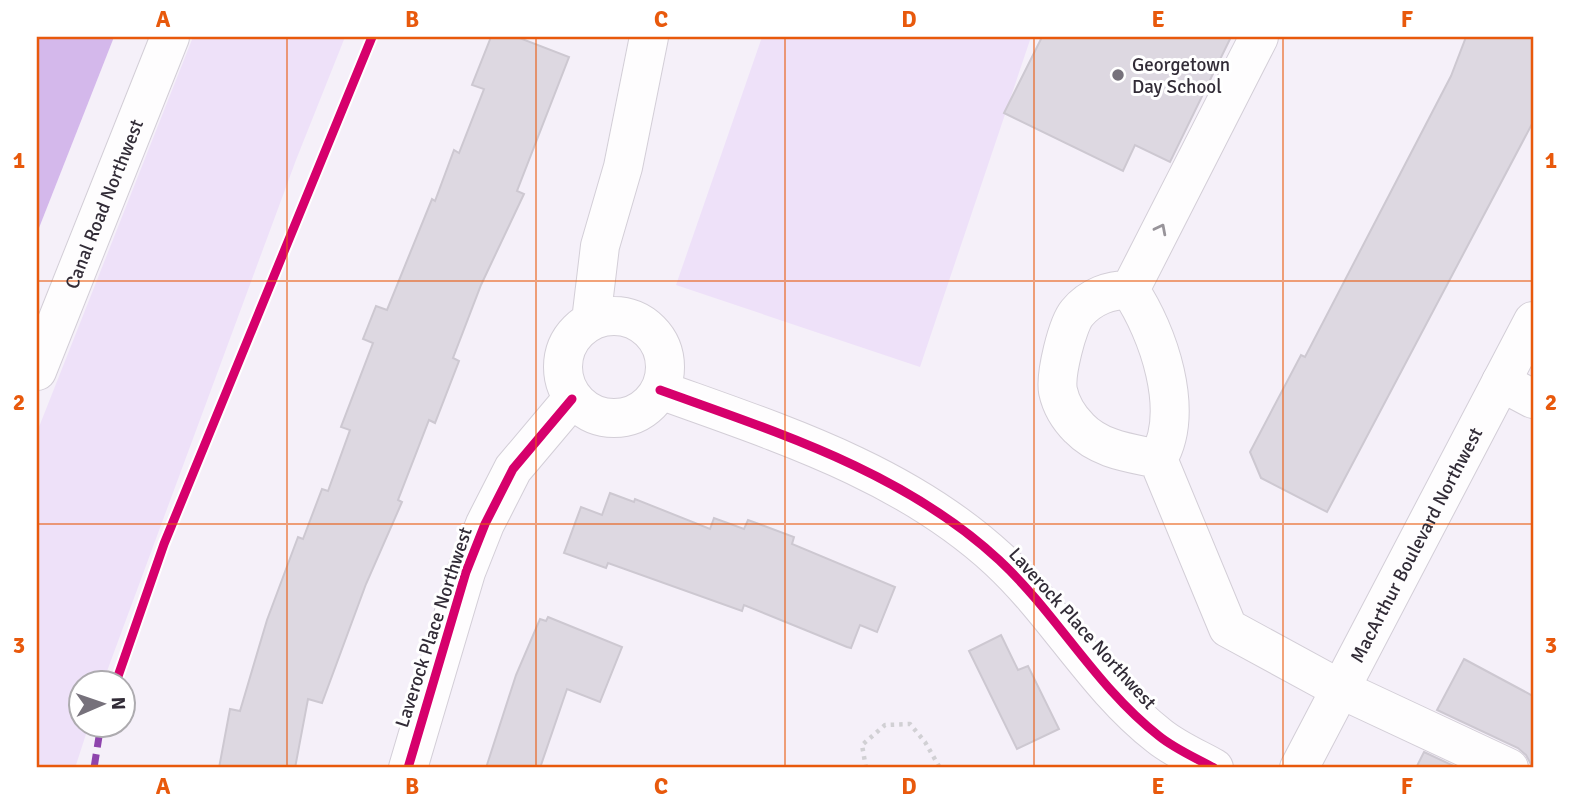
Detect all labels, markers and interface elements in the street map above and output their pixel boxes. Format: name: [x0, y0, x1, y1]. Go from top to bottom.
text: A: [156, 5, 171, 34]
text: B: [405, 5, 419, 34]
text: C: [654, 5, 668, 34]
text: D: [901, 5, 917, 34]
text: E: [1151, 5, 1165, 34]
text: F: [1401, 5, 1413, 34]
place label: Georgetown Day School: [1132, 53, 1230, 99]
marker: Georgetown Day School: [1110, 67, 1126, 83]
street label: Canal Road Northwest: [60, 116, 149, 292]
text: 1: [13, 146, 25, 175]
text: 1: [1545, 146, 1557, 175]
one-way arrow: [1152, 224, 1166, 236]
text: 2: [13, 388, 25, 417]
text: 2: [1545, 388, 1557, 417]
street label: MacArthur Boulevard Northwest: [1345, 423, 1488, 667]
street label: Laverock Place Northwest: [390, 524, 478, 731]
street label: Laverock Place Northwest: [1003, 543, 1161, 715]
text: 3: [13, 631, 25, 660]
text: 3: [1545, 631, 1557, 660]
north arrow: [66, 668, 136, 738]
text: N: [106, 696, 130, 710]
text: A: [156, 772, 171, 801]
text: B: [405, 772, 419, 801]
text: C: [654, 772, 668, 801]
text: D: [901, 772, 917, 801]
text: E: [1151, 772, 1165, 801]
text: F: [1401, 772, 1413, 801]

